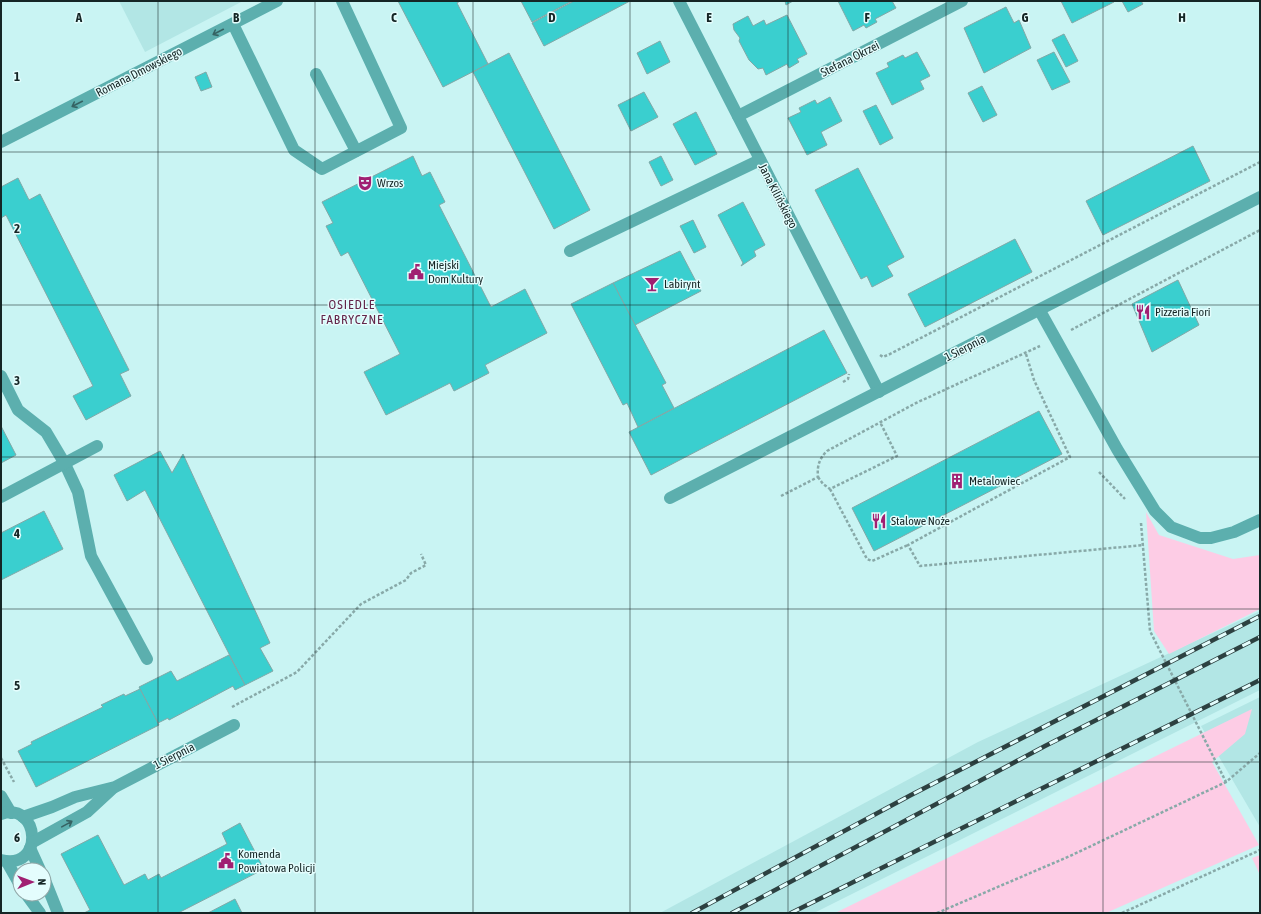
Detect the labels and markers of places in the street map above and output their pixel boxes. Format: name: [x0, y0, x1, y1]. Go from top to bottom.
theatre icon: Wrzos: [356, 174, 374, 192]
place label: Wrzos: [377, 176, 403, 190]
place label: Miejski Dom Kultury: [428, 258, 483, 286]
public building icon: Miejski Dom Kultury: [407, 263, 425, 281]
bar icon: Labirynt: [643, 275, 661, 293]
place label: Labirynt: [664, 277, 701, 291]
restaurant icon: Pizzeria Fiori: [1134, 303, 1152, 321]
place label: Pizzeria Fiori: [1155, 305, 1210, 319]
building icon: Metalowiec: [948, 472, 966, 490]
place label: Metalowiec: [969, 474, 1020, 488]
restaurant icon: Stalowe Noże: [870, 512, 888, 530]
place label: Stalowe Noże: [891, 514, 950, 528]
place label: Komenda Powiatowa Policji: [238, 847, 315, 875]
public building icon: Komenda Powiatowa Policji: [217, 852, 235, 870]

